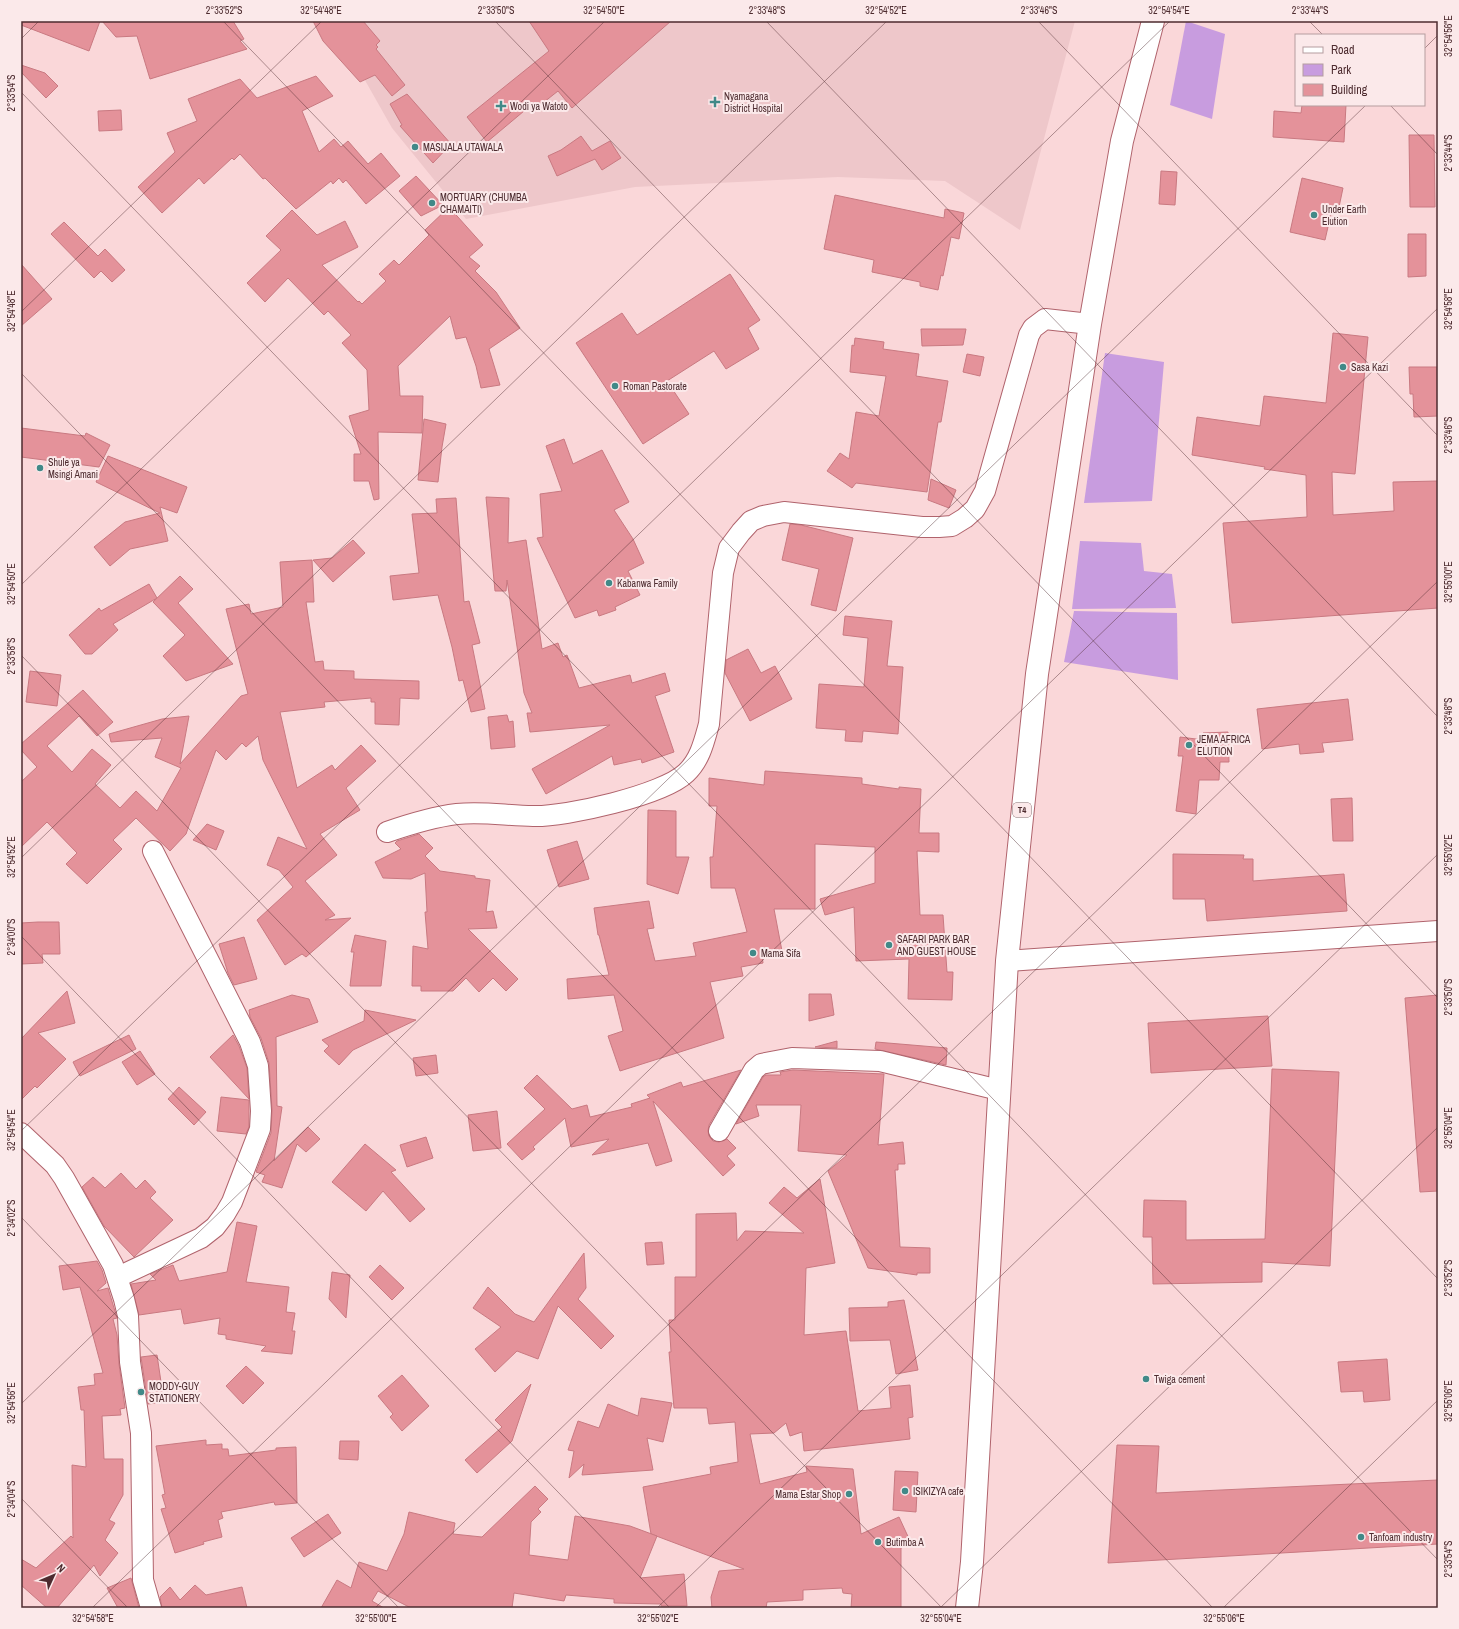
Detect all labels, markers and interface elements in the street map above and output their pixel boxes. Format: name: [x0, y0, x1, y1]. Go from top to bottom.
text: 2°33'52"S: [206, 4, 243, 17]
text: 32°54'48"E: [300, 4, 342, 17]
text: 2°33'50"S: [478, 4, 515, 17]
text: 32°54'50"E: [583, 4, 625, 17]
text: 2°33'48"S: [749, 4, 786, 17]
text: 32°54'52"E: [865, 4, 907, 17]
text: 2°33'46"S: [1021, 4, 1058, 17]
text: 32°54'54"E: [1148, 4, 1190, 17]
text: 2°33'44"S: [1292, 4, 1329, 17]
text: 32°54'56"E: [1442, 15, 1455, 57]
legend: [1295, 34, 1425, 106]
text: Road: [1331, 42, 1355, 58]
text: Park: [1331, 62, 1351, 78]
text: 2°33'54"S: [5, 74, 18, 111]
text: Building: [1331, 82, 1368, 98]
place label: Nyamagana District Hospital: [724, 90, 783, 115]
marker: Nyamagana District Hospital: [709, 96, 721, 108]
marker: Wodi ya Watoto: [495, 100, 507, 112]
place label: Wodi ya Watoto: [510, 100, 568, 113]
text: 2°33'44"S: [1442, 134, 1455, 171]
place label: MASIJALA UTAWALA: [423, 141, 503, 154]
marker: MASIJALA UTAWALA: [410, 142, 420, 152]
place label: MORTUARY (CHUMBA CHAMAITI): [440, 191, 528, 216]
marker: MORTUARY (CHUMBA CHAMAITI): [427, 198, 437, 208]
place label: Under Earth Elution: [1322, 203, 1366, 228]
marker: Under Earth Elution: [1309, 210, 1319, 220]
text: 32°54'58"E: [1442, 288, 1455, 330]
text: 32°54'48"E: [5, 290, 18, 332]
place label: Sasa Kazi: [1351, 361, 1388, 374]
marker: Sasa Kazi: [1338, 362, 1348, 372]
place label: Roman Pastorate: [623, 380, 687, 393]
marker: Roman Pastorate: [610, 381, 620, 391]
text: 2°33'46"S: [1442, 416, 1455, 453]
place label: Shule ya Msingi Amani: [48, 456, 98, 481]
marker: Shule ya Msingi Amani: [35, 463, 45, 473]
text: 32°55'00"E: [1442, 561, 1455, 603]
text: 32°54'50"E: [5, 563, 18, 605]
place label: Kabanwa Family: [617, 577, 679, 590]
marker: Kabanwa Family: [604, 578, 614, 588]
text: 2°33'58"S: [5, 637, 18, 674]
text: 2°33'48"S: [1442, 697, 1455, 734]
place label: JEMA AFRICA ELUTION: [1197, 733, 1251, 758]
marker: JEMA AFRICA ELUTION: [1184, 740, 1194, 750]
road number: T4: [1013, 803, 1031, 817]
text: 32°55'02"E: [1442, 834, 1455, 876]
text: 32°54'52"E: [5, 836, 18, 878]
text: 2°34'00"S: [5, 918, 18, 955]
place label: SAFARI PARK BAR AND GUEST HOUSE: [896, 933, 976, 958]
marker: SAFARI PARK BAR AND GUEST HOUSE: [884, 940, 894, 950]
place label: Mama Sifa: [761, 947, 801, 960]
marker: Mama Sifa: [748, 948, 758, 958]
text: 2°33'50"S: [1442, 978, 1455, 1015]
text: 32°55'04"E: [1442, 1107, 1455, 1149]
text: 32°54'54"E: [5, 1109, 18, 1151]
text: 2°34'02"S: [5, 1199, 18, 1236]
text: 2°33'52"S: [1442, 1259, 1455, 1296]
place label: Twiga cement: [1154, 1373, 1206, 1386]
marker: Twiga cement: [1141, 1374, 1151, 1384]
place label: MODDY-GUY STATIONERY: [149, 1380, 201, 1405]
text: 32°55'06"E: [1442, 1380, 1455, 1422]
text: 32°54'56"E: [5, 1382, 18, 1424]
marker: MODDY-GUY STATIONERY: [136, 1387, 146, 1397]
text: 2°34'04"S: [5, 1480, 18, 1517]
place label: ISIKIZYA cafe: [913, 1485, 964, 1498]
marker: ISIKIZYA cafe: [900, 1486, 910, 1496]
place label: Mama Estar Shop: [775, 1488, 841, 1501]
marker: Mama Estar Shop: [844, 1489, 854, 1499]
place label: Tanfoam industry: [1369, 1531, 1433, 1544]
marker: Tanfoam industry: [1356, 1532, 1366, 1542]
place label: Butimba A: [886, 1536, 924, 1549]
marker: Butimba A: [873, 1537, 883, 1547]
text: 2°33'54"S: [1442, 1540, 1455, 1577]
north arrow: [34, 1555, 74, 1595]
text: N: [54, 1561, 68, 1575]
text: 32°54'58"E: [72, 1612, 114, 1625]
text: 32°55'00"E: [355, 1612, 397, 1625]
text: 32°55'02"E: [637, 1612, 679, 1625]
text: 32°55'04"E: [920, 1612, 962, 1625]
text: 32°55'06"E: [1203, 1612, 1245, 1625]

